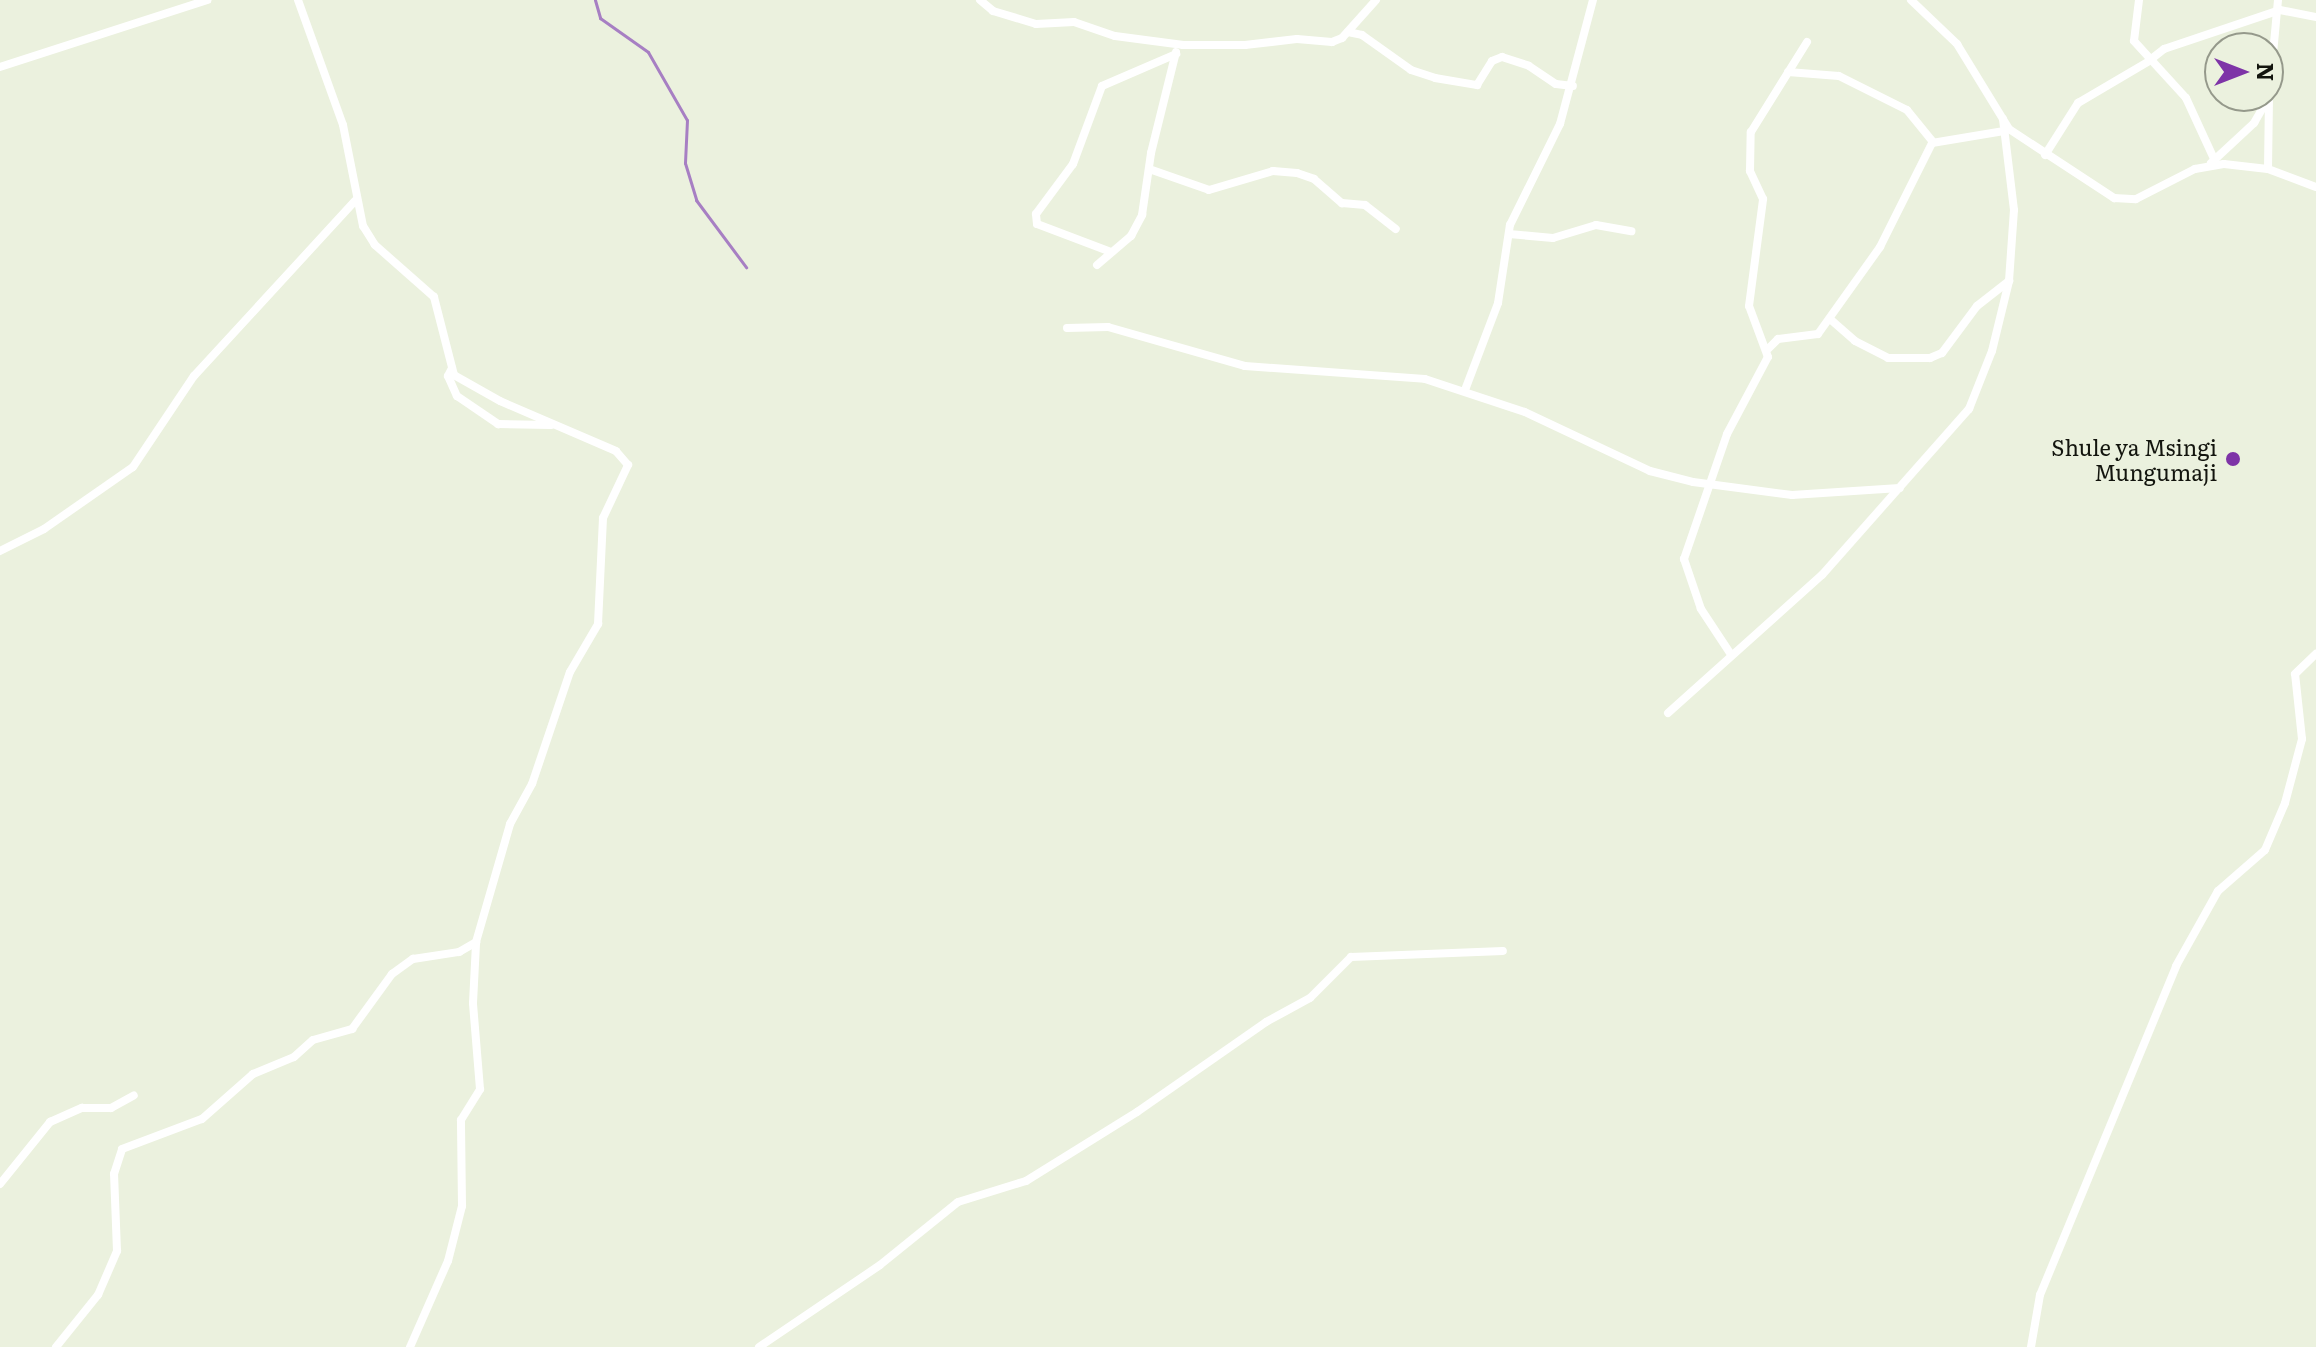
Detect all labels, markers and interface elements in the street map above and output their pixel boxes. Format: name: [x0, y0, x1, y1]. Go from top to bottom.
north arrow: [2204, 32, 2284, 112]
text: N: [2250, 63, 2283, 81]
place label: Shule ya Msingi Mungumaji: [2051, 433, 2217, 484]
marker: Shule ya Msingi Mungumaji: [2224, 450, 2242, 468]

